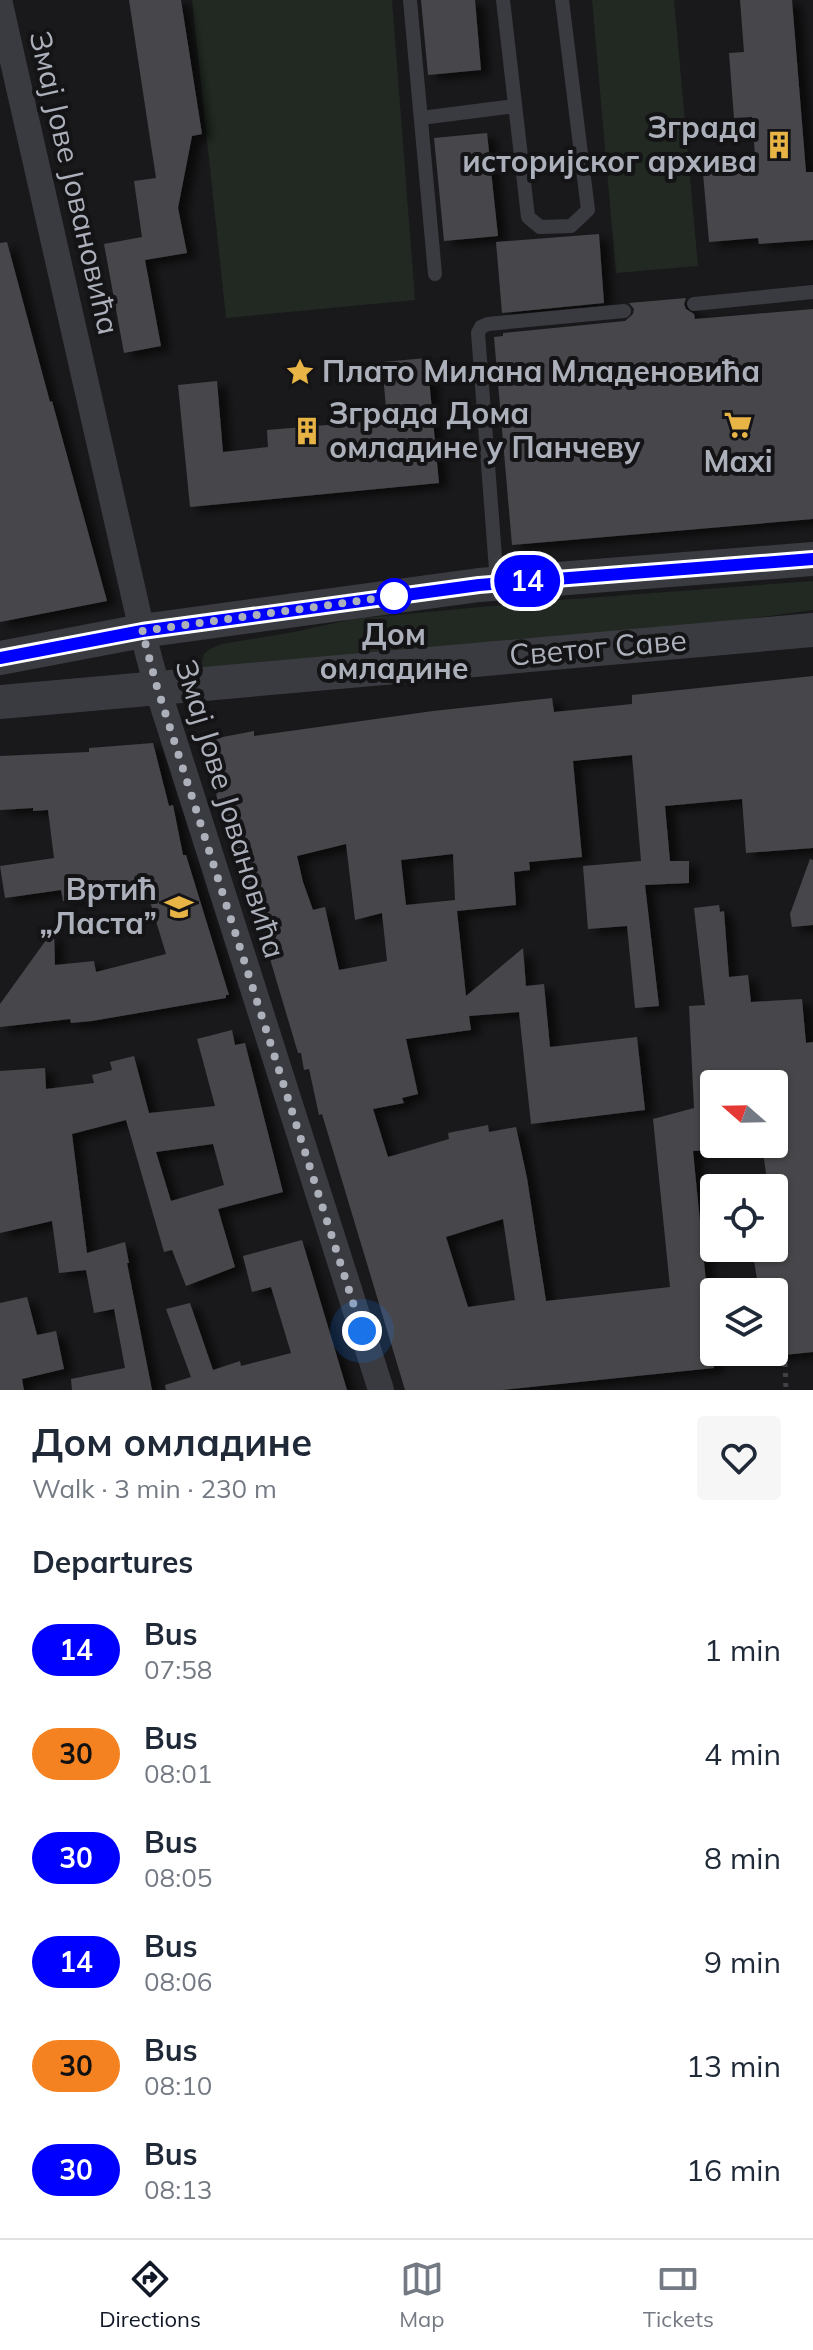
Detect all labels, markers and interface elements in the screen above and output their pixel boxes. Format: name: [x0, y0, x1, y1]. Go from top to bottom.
street label: Змај Јове Јовановића: [22, 27, 128, 338]
place label: Зграда историјског архива: [462, 108, 757, 180]
building icon: Зграда историјског архива: [764, 130, 794, 160]
place label: Плато Милана Младеновића: [322, 352, 760, 390]
place icon: Плато Милана Младеновића: [285, 357, 315, 387]
place label: Зграда Дома омладине у Панчеву: [329, 394, 641, 466]
supermarket icon: Maxi: [723, 410, 753, 440]
building icon: Зграда Дома омладине у Панчеву: [292, 416, 322, 446]
place label: Maxi: [704, 442, 773, 480]
line badge: 14: [491, 555, 563, 607]
text: 14: [510, 563, 544, 598]
marker: Дом омладине: [377, 579, 411, 613]
place label: Дом омладине: [319, 615, 469, 687]
street label: Светог Саве: [508, 620, 688, 674]
street label: Змај Јове Јовановића: [167, 655, 294, 963]
place label: Вртић „Ласта”: [39, 870, 157, 942]
school or university icon: Вртић „Ласта”: [164, 892, 194, 922]
north arrow: [700, 1070, 788, 1158]
map controls: [700, 1070, 788, 1366]
button: locate: [700, 1174, 788, 1262]
button: layers: [700, 1278, 788, 1366]
your location: [342, 1311, 382, 1351]
button: heart: [697, 1416, 781, 1500]
text: Дом омладине: [32, 1418, 312, 1466]
text: Walk · 3 min · 230 m: [32, 1472, 277, 1505]
text: Departures: [32, 1543, 193, 1581]
text: Bus: [144, 1615, 198, 1653]
text: 1 min: [704, 1631, 781, 1669]
text: 14: [59, 1632, 93, 1667]
text: 07:58: [144, 1653, 212, 1686]
text: Bus: [144, 1719, 198, 1757]
text: 4 min: [704, 1735, 781, 1773]
text: 30: [59, 1736, 93, 1771]
text: 08:01: [144, 1757, 212, 1790]
text: Bus: [144, 1823, 198, 1861]
text: 8 min: [704, 1839, 781, 1877]
text: 30: [59, 1840, 93, 1875]
text: 08:05: [144, 1861, 212, 1894]
text: Bus: [144, 1927, 198, 1965]
text: 9 min: [704, 1943, 781, 1981]
text: 14: [59, 1944, 93, 1979]
text: 08:06: [144, 1965, 212, 1998]
text: Bus: [144, 2031, 198, 2069]
text: 13 min: [686, 2047, 781, 2085]
text: 30: [59, 2048, 93, 2083]
text: 08:10: [144, 2069, 212, 2102]
text: Bus: [144, 2135, 198, 2173]
text: 16 min: [686, 2151, 781, 2189]
text: 30: [59, 2152, 93, 2187]
text: 08:13: [144, 2173, 212, 2206]
tab: Directions: [99, 2257, 201, 2333]
tab: Map: [399, 2257, 444, 2333]
tab: Tickets: [643, 2257, 714, 2333]

